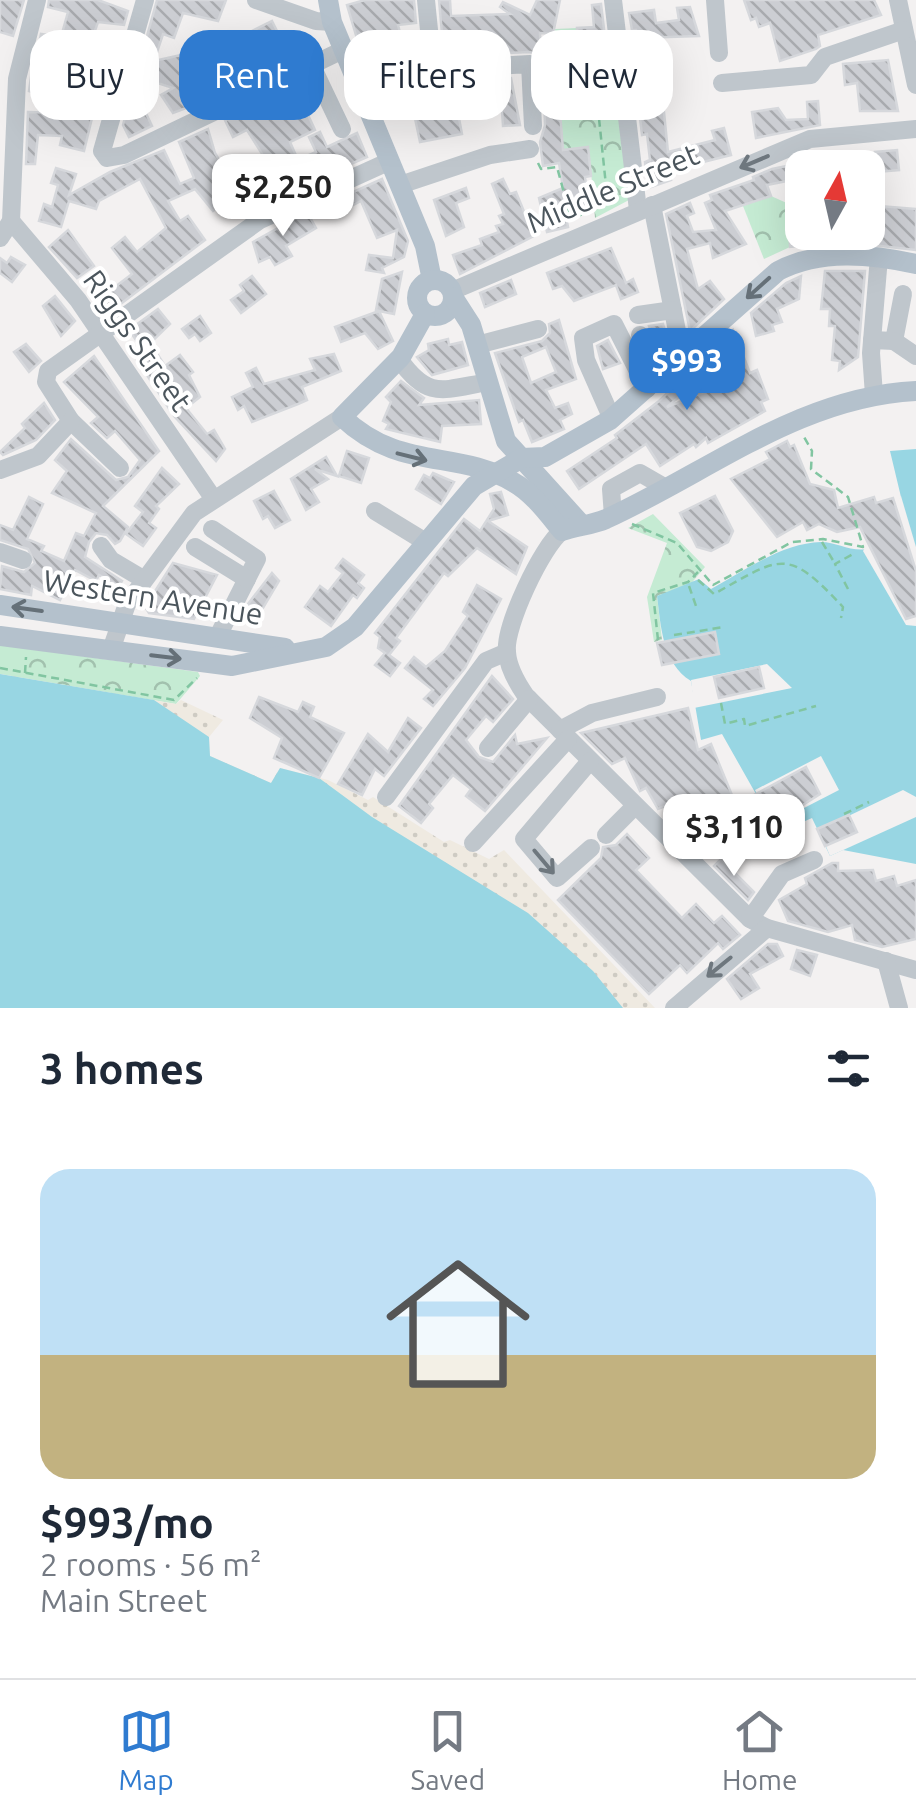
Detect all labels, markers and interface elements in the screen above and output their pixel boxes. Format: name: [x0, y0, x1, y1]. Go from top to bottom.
chip: Buy: [30, 30, 159, 120]
chip: Rent: [179, 30, 324, 120]
chip: Filters: [344, 30, 511, 120]
chip: New: [531, 30, 673, 120]
street label: Middle Street: [522, 136, 704, 240]
north arrow: [785, 150, 885, 250]
map controls: [785, 150, 885, 250]
pin: $2,250: [202, 154, 364, 239]
one-way arrow: [739, 155, 769, 173]
text: $2,250: [234, 168, 332, 204]
street label: Riggs Street: [77, 263, 199, 418]
one-way arrow: [746, 276, 771, 299]
pin: $993: [628, 328, 746, 413]
text: $993: [651, 342, 723, 378]
one-way arrow: [396, 448, 427, 467]
street label: Western Avenue: [41, 563, 265, 631]
one-way arrow: [12, 600, 44, 618]
one-way arrow: [149, 648, 182, 667]
pin: $3,110: [653, 794, 815, 879]
text: $3,110: [685, 808, 783, 844]
one-way arrow: [533, 849, 555, 875]
one-way arrow: [706, 956, 733, 977]
icon: filters: [821, 1041, 876, 1096]
text: 3 homes: [40, 1045, 204, 1092]
icon: home: [368, 1234, 548, 1414]
text: $993/mo: [40, 1499, 214, 1546]
text: 2 rooms · 56 m²: [40, 1546, 261, 1582]
text: Main Street: [40, 1582, 207, 1618]
tab: Map: [118, 1704, 174, 1795]
tab: Saved: [411, 1704, 485, 1795]
tab: Home: [722, 1704, 798, 1795]

